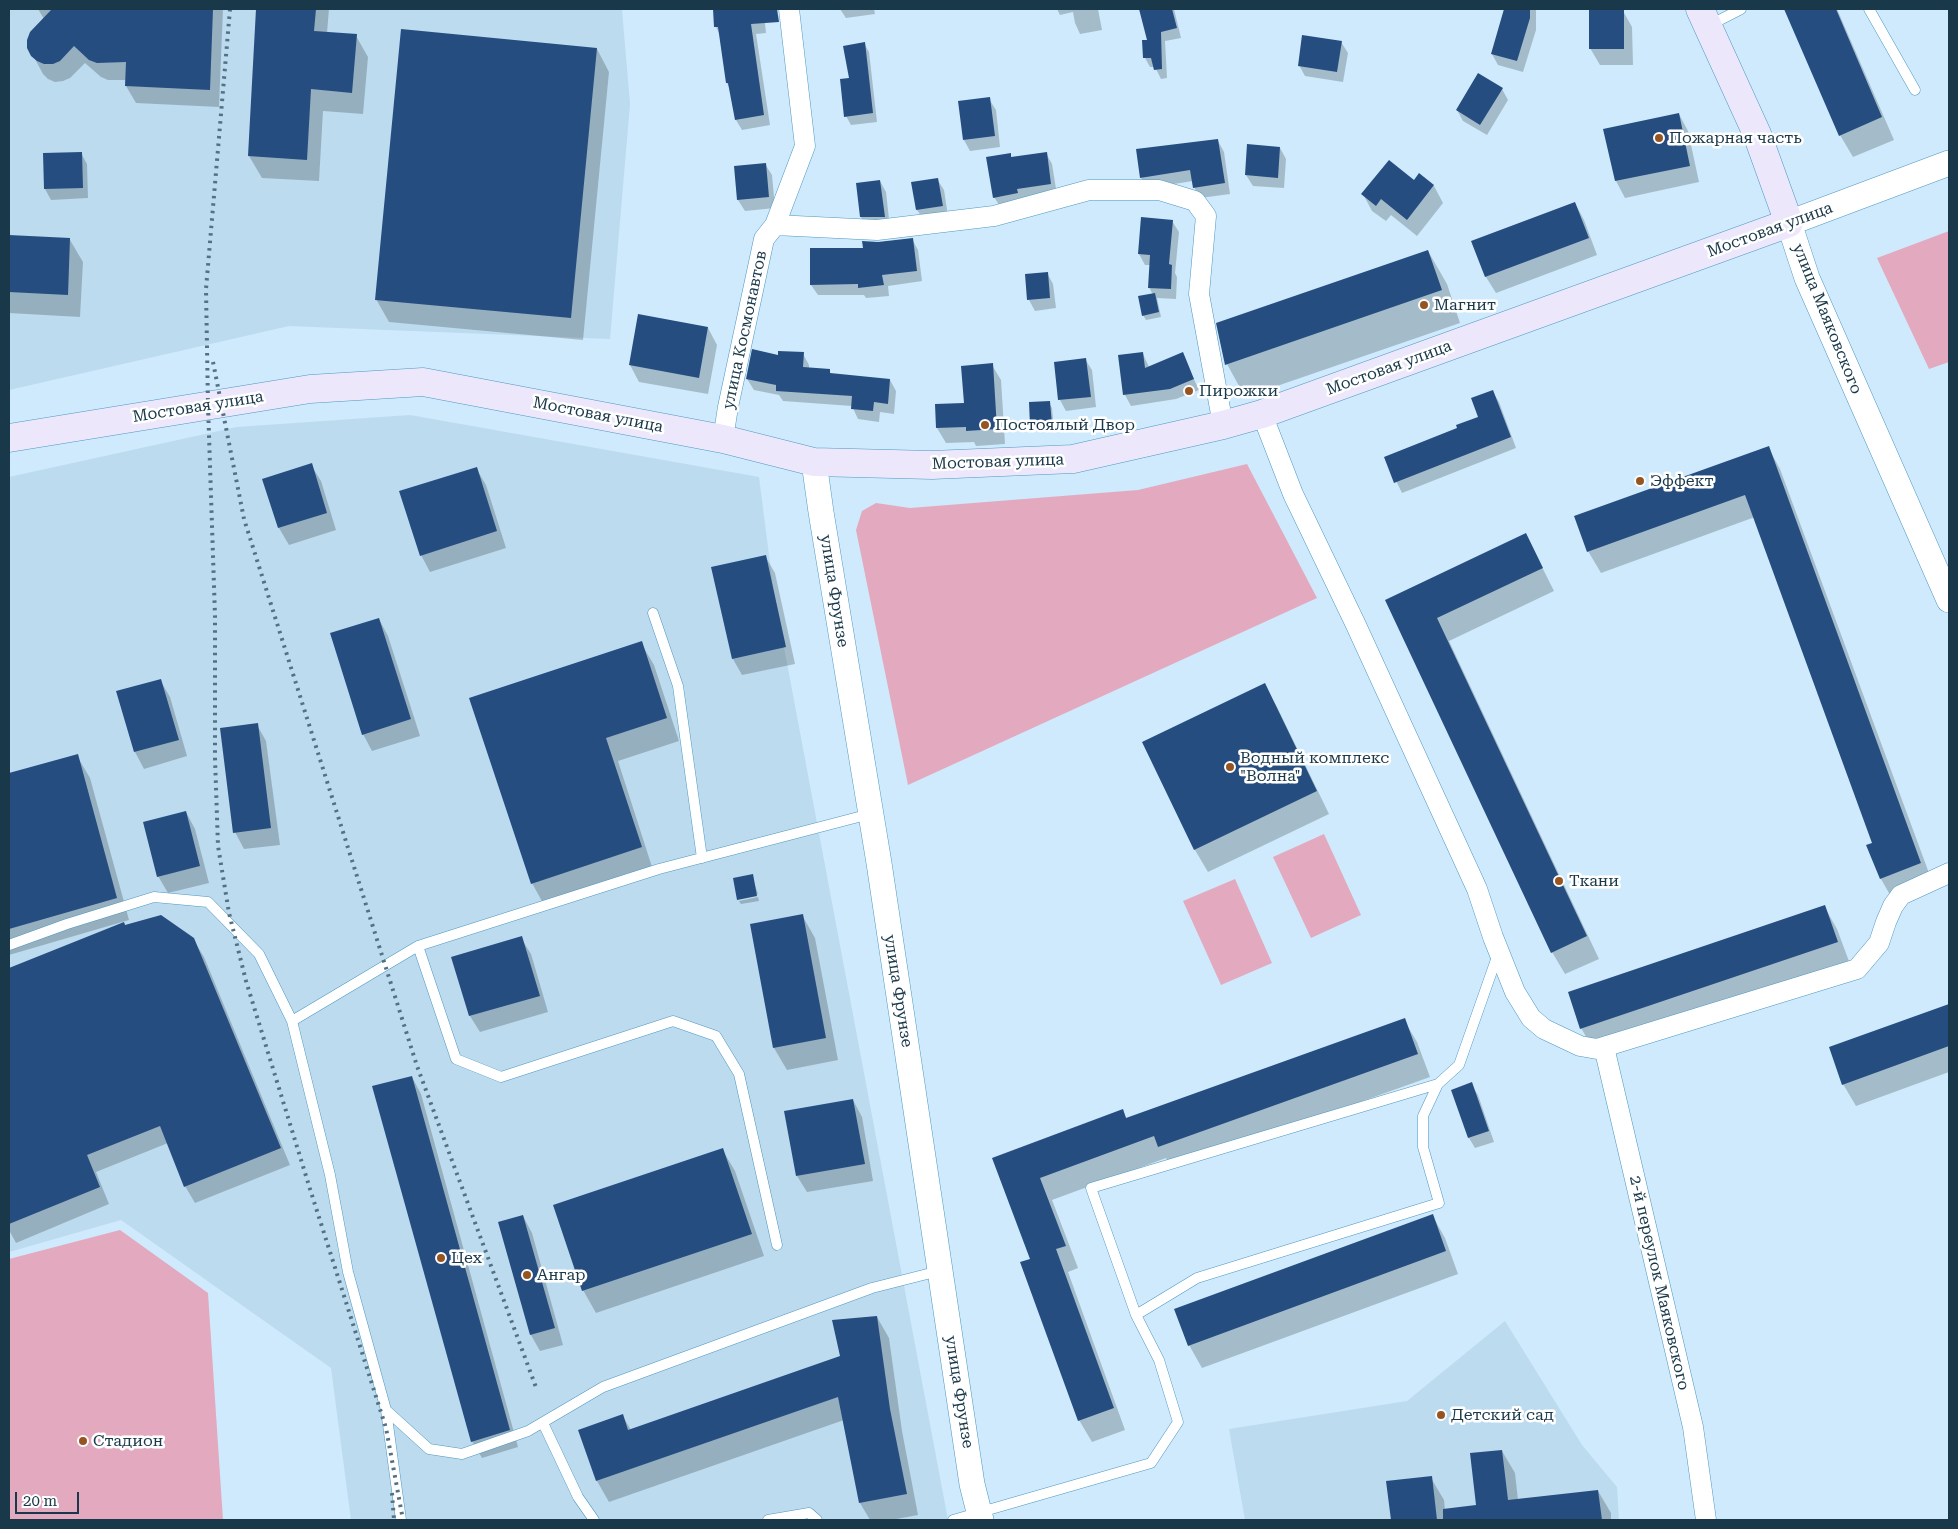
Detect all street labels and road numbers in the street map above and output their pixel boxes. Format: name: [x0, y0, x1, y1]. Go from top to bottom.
street label: Мостовая улица: [1705, 198, 1835, 262]
street label: улица Маяковского: [1788, 241, 1866, 397]
street label: улица Космонавтов: [719, 249, 771, 411]
street label: Мостовая улица: [1324, 336, 1454, 400]
street label: Мостовая улица: [131, 387, 265, 427]
street label: Мостовая улица: [531, 393, 665, 437]
street label: Мостовая улица: [932, 450, 1064, 474]
street label: улица Фрунзе: [816, 533, 852, 649]
street label: улица Фрунзе: [880, 933, 916, 1049]
street label: 2-й переулок Маяковского: [1625, 1174, 1693, 1392]
street label: улица Фрунзе: [941, 1334, 977, 1450]

